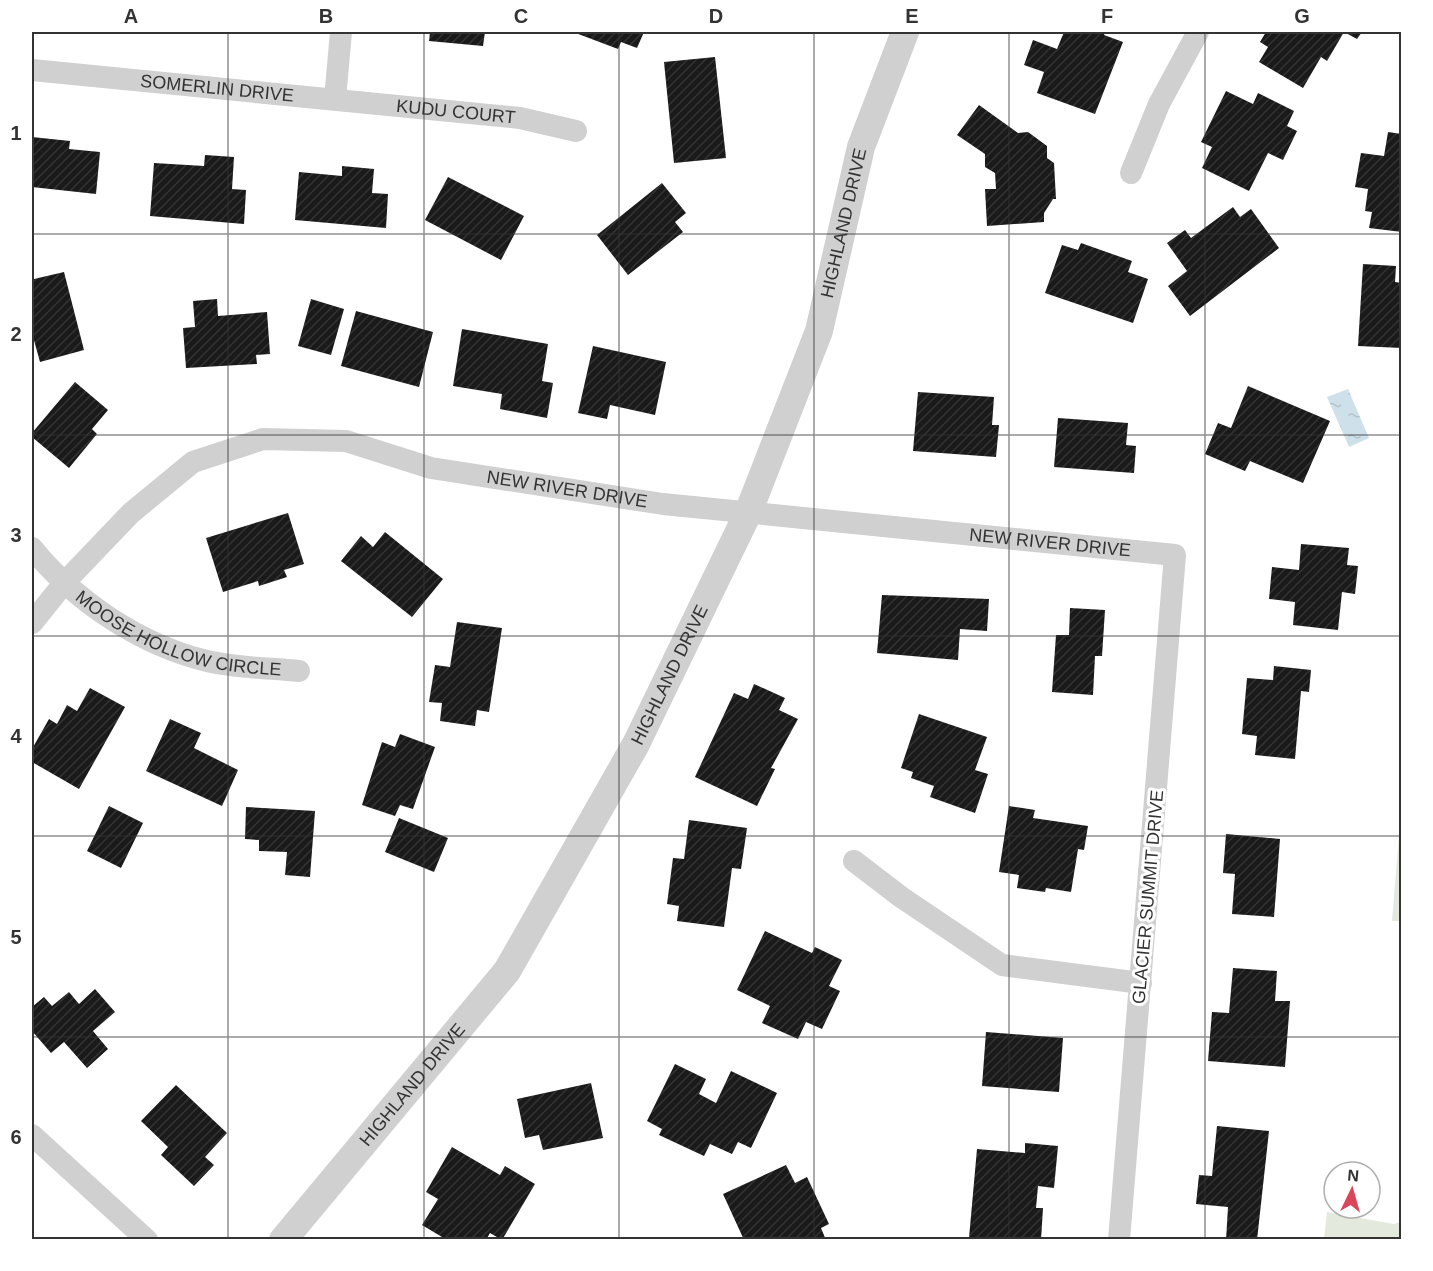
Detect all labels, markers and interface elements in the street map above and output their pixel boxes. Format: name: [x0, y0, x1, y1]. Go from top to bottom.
text: A: [124, 5, 138, 27]
text: B: [319, 5, 333, 27]
text: C: [514, 5, 528, 27]
text: D: [709, 5, 723, 27]
text: E: [905, 5, 919, 27]
text: F: [1101, 5, 1113, 27]
text: G: [1294, 5, 1310, 27]
street label: SOMERLIN DRIVE: [139, 71, 295, 106]
street label: KUDU COURT: [395, 96, 517, 128]
text: 1: [10, 122, 22, 144]
street label: HIGHLAND DRIVE: [817, 146, 870, 300]
text: 2: [10, 323, 22, 345]
street label: NEW RIVER DRIVE: [485, 467, 649, 511]
text: 3: [10, 524, 22, 546]
street label: NEW RIVER DRIVE: [968, 525, 1132, 561]
street label: MOOSE HOLLOW CIRCLE: [72, 587, 282, 679]
street label: HIGHLAND DRIVE: [627, 602, 712, 748]
text: 4: [10, 725, 22, 747]
street label: GLACIER SUMMIT DRIVE: [1129, 789, 1167, 1005]
text: 5: [10, 926, 22, 948]
street label: HIGHLAND DRIVE: [356, 1020, 469, 1150]
text: 6: [10, 1126, 22, 1148]
north arrow: [1322, 1160, 1382, 1220]
text: N: [1347, 1167, 1360, 1185]

